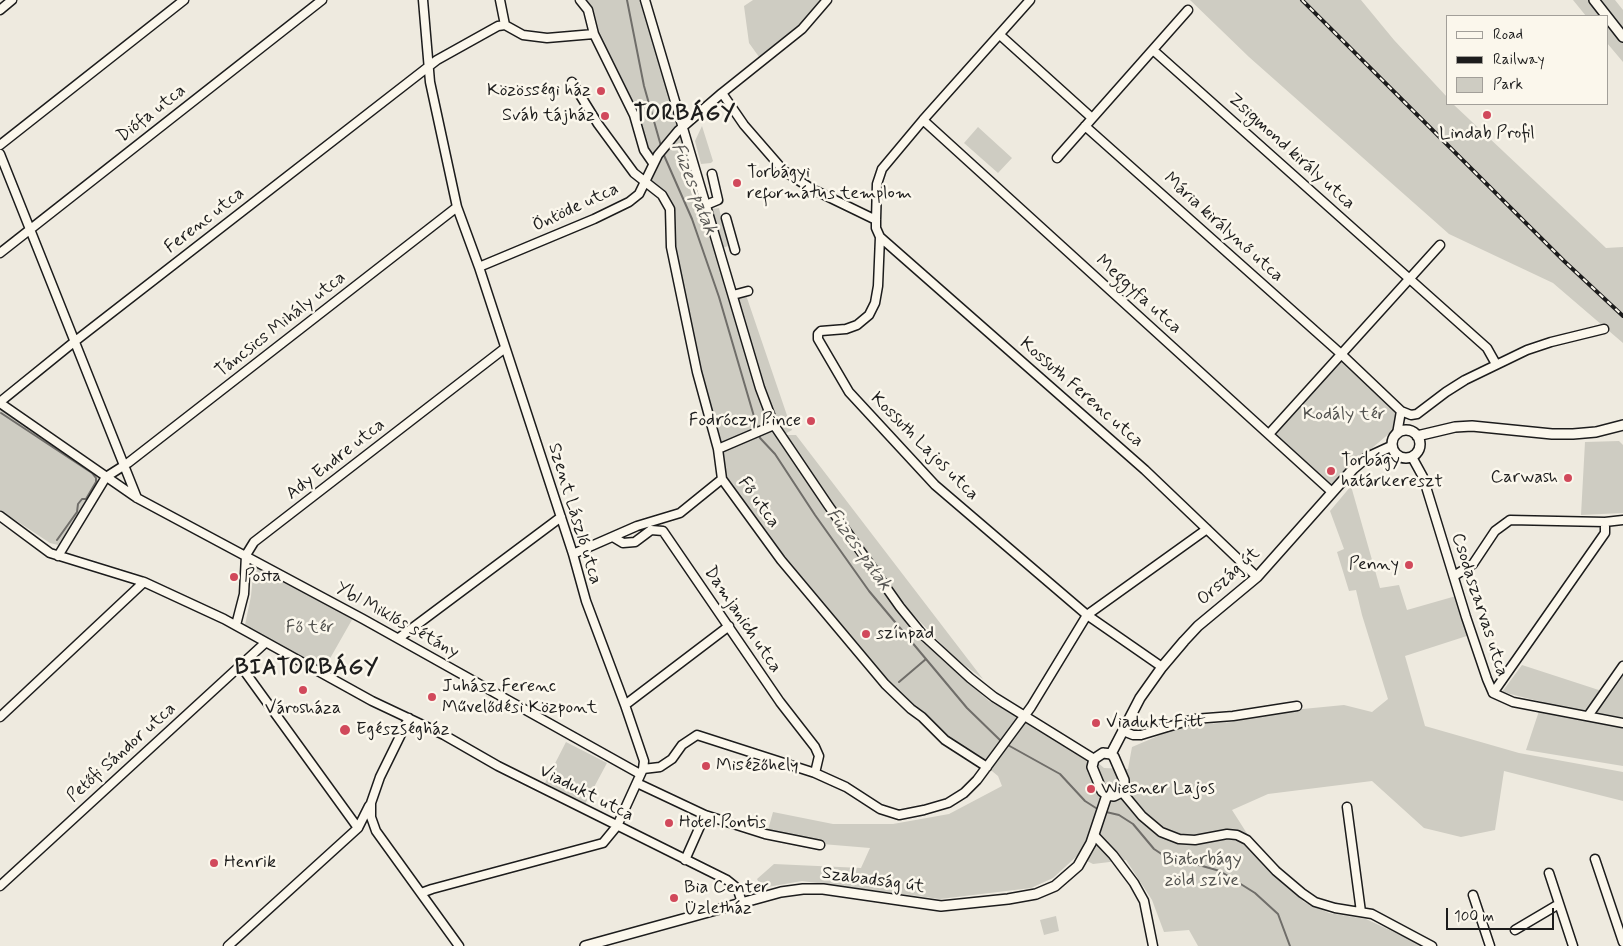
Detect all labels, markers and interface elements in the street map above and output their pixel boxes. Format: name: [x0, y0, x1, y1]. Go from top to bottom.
legend: [1446, 15, 1608, 105]
text: Road: [1493, 25, 1523, 45]
text: Railway: [1493, 50, 1545, 70]
text: Park: [1493, 75, 1523, 95]
street label: Diófa utca: [113, 80, 191, 148]
place label: Közösségi ház: [487, 80, 591, 102]
marker: Közösségi ház: [595, 85, 607, 97]
street label: Zsigmond király utca: [1223, 89, 1359, 215]
district label: TORBÁGY: [634, 102, 736, 128]
place label: Sváb tájház: [502, 105, 595, 127]
marker: Lindab Profil: [1481, 109, 1493, 121]
marker: Sváb tájház: [599, 110, 611, 122]
place label: Lindab Profil: [1439, 123, 1535, 145]
water label: Füzes-patak: [665, 140, 721, 238]
place label: Torbágyi református templom: [747, 162, 912, 204]
street label: Mária királynő utca: [1159, 169, 1287, 287]
marker: Torbágyi református templom: [731, 177, 743, 189]
street label: Öntöde utca: [530, 179, 622, 237]
street label: Ferenc utca: [161, 183, 249, 259]
street label: Meggyfa utca: [1091, 251, 1185, 339]
street label: Táncsics Mihály utca: [211, 267, 351, 383]
street label: Kossuth Ferenc utca: [1015, 333, 1147, 453]
street label: Kossuth Lajos utca: [865, 388, 983, 506]
park label: Kodály tér: [1303, 404, 1385, 426]
place label: Fodróczy Pince: [689, 410, 801, 432]
street label: Ady Endre utca: [282, 415, 390, 505]
marker: Fodróczy Pince: [805, 415, 817, 427]
street label: Szent László utca: [542, 441, 606, 587]
place label: Torbágy határkereszt: [1341, 450, 1443, 492]
marker: Torbágy határkereszt: [1325, 465, 1337, 477]
place label: Carwash: [1490, 467, 1558, 489]
marker: Carwash: [1562, 472, 1574, 484]
street label: Fő utca: [732, 473, 784, 533]
water label: Füzes-patak: [820, 504, 896, 596]
street label: Csodaszarvas utca: [1446, 530, 1512, 680]
street label: Ország út: [1193, 543, 1265, 611]
place label: Penny: [1349, 554, 1399, 576]
marker: Penny: [1403, 559, 1415, 571]
street label: Damjanich utca: [698, 563, 786, 677]
place label: Posta: [244, 566, 282, 588]
marker: Posta: [228, 571, 240, 583]
street label: Ybl Miklós sétány: [331, 578, 463, 664]
park label: Fő tér: [286, 617, 334, 639]
place label: színpad: [876, 623, 934, 645]
marker: színpad: [860, 628, 872, 640]
district label: BIATORBÁGY: [233, 656, 381, 682]
place label: Juhász Ferenc Művelődési Központ: [442, 676, 597, 719]
marker: Városháza: [297, 684, 309, 696]
marker: Juhász Ferenc Művelődési Központ: [426, 691, 438, 703]
street label: Petőfi Sándor utca: [63, 698, 181, 808]
place label: Városháza: [265, 698, 341, 720]
place label: Viadukt Fitt: [1106, 712, 1206, 734]
marker: Viadukt Fitt: [1090, 717, 1102, 729]
place label: Egészségház: [356, 719, 450, 741]
marker: Egészségház: [338, 723, 352, 737]
place label: Misézőhely: [716, 755, 799, 777]
marker: Misézőhely: [700, 760, 712, 772]
street label: Viadukt utca: [535, 761, 637, 827]
place label: Wiesner Lajos: [1101, 778, 1215, 800]
marker: Wiesner Lajos: [1085, 783, 1097, 795]
place label: Hotel Pontis: [679, 812, 766, 834]
marker: Hotel Pontis: [663, 817, 675, 829]
park label: Biatorbágy zöld szíve: [1162, 849, 1242, 892]
place label: Henrik: [224, 852, 276, 874]
marker: Henrik: [208, 857, 220, 869]
street label: Szabadság út: [820, 863, 926, 899]
place label: Bia Center Üzletház: [684, 877, 769, 920]
marker: Bia Center Üzletház: [668, 892, 680, 904]
scale bar: [1448, 898, 1556, 930]
text: 100 m: [1454, 907, 1494, 927]

